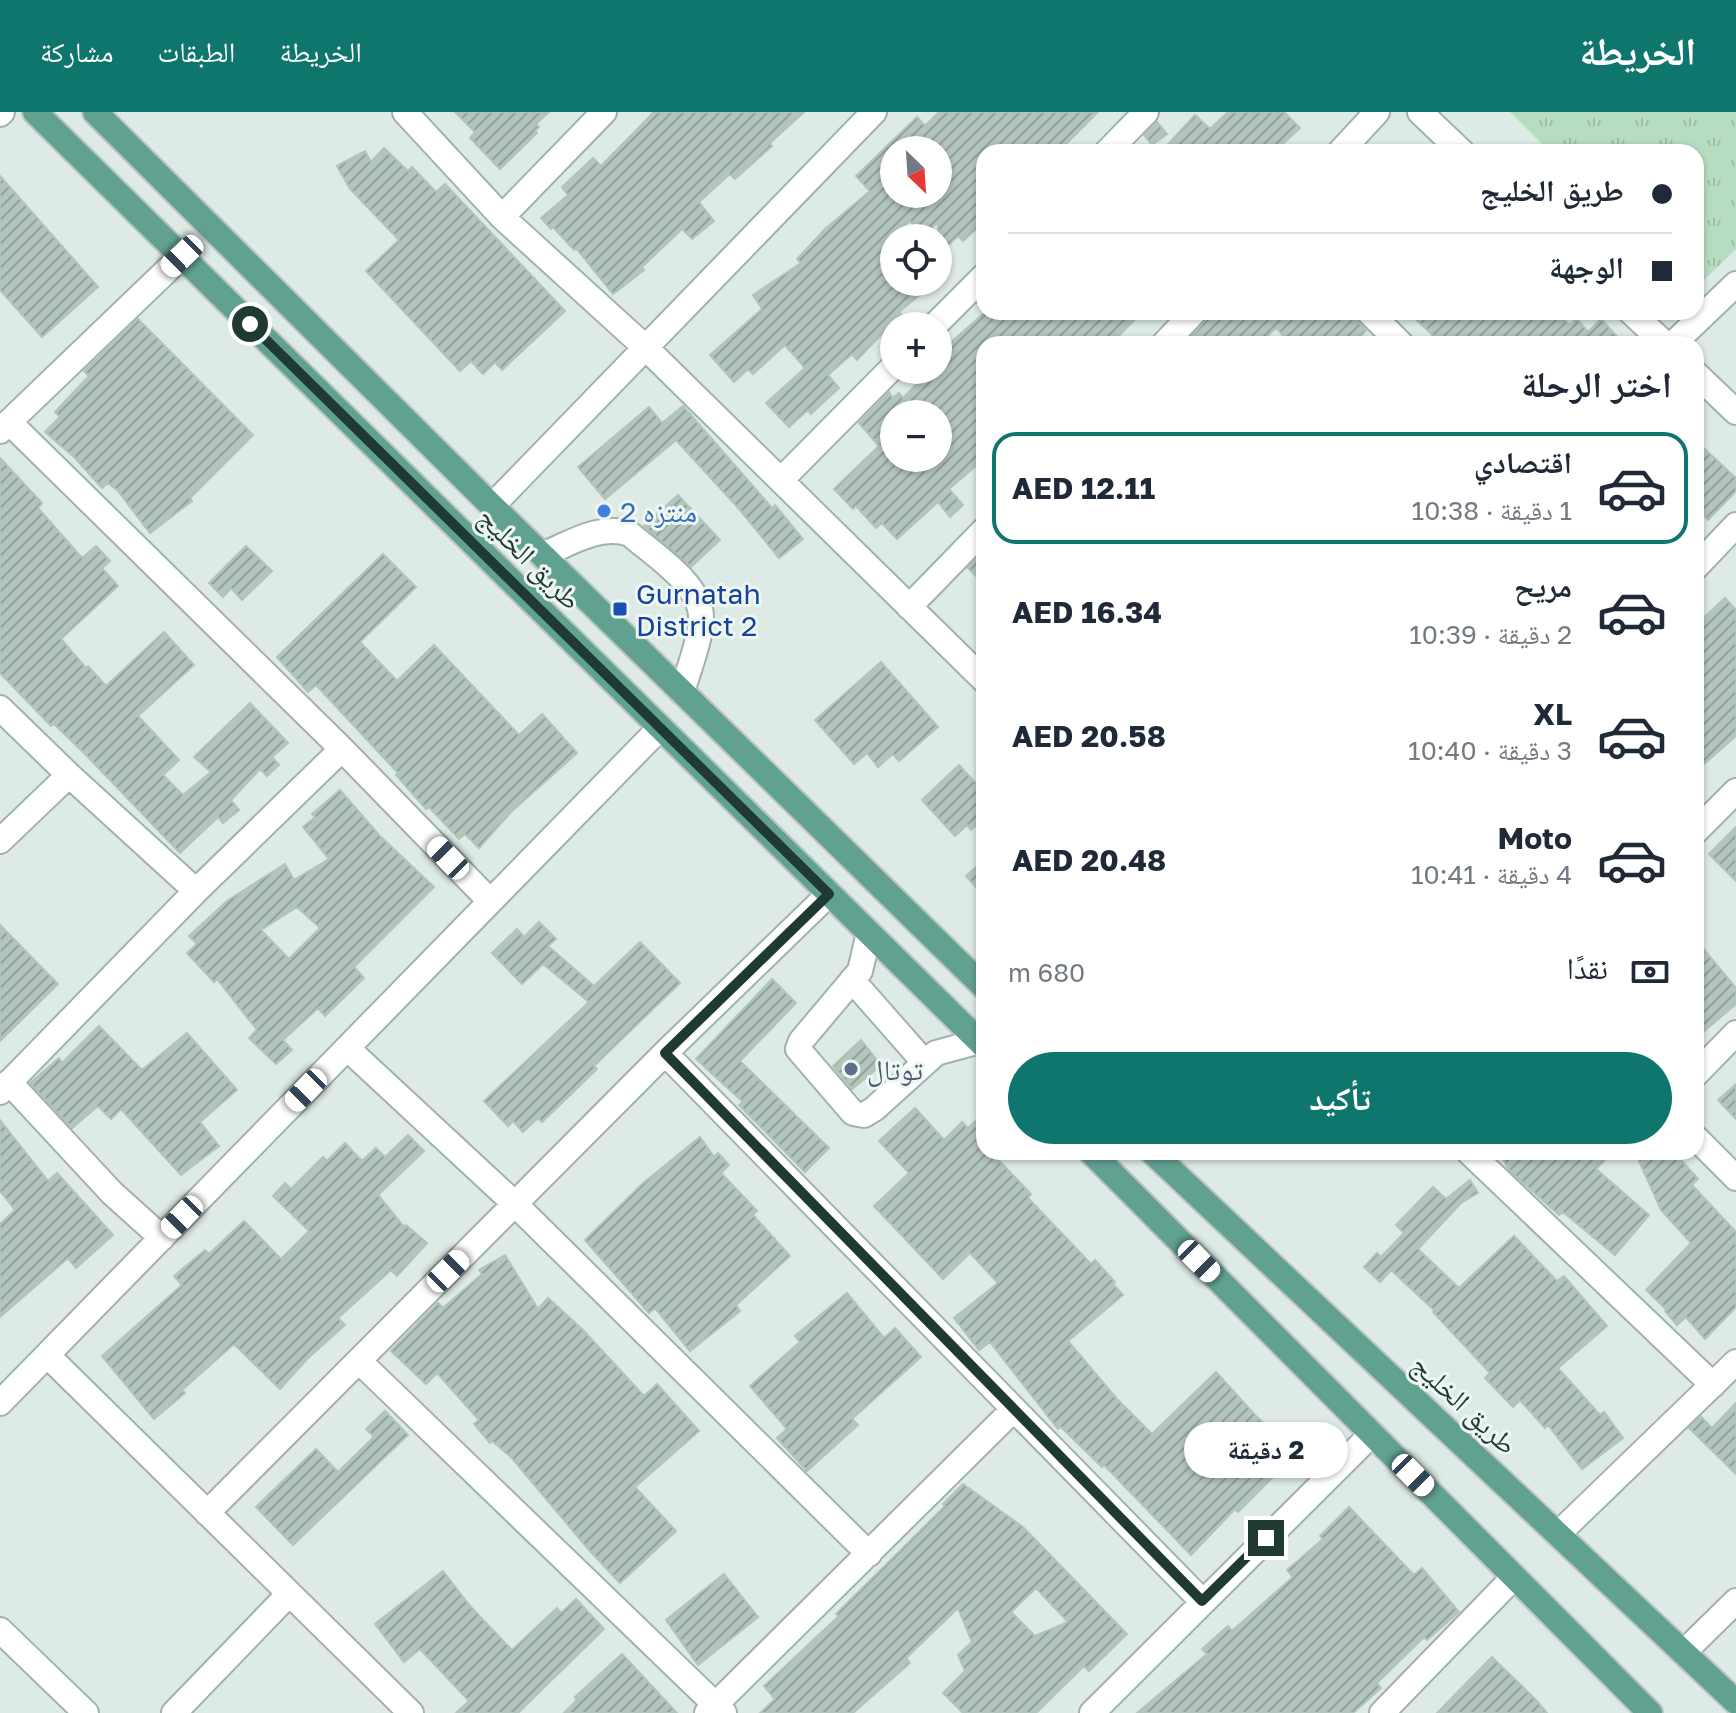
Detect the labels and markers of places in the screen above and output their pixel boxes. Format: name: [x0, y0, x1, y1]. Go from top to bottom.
place label: منتزه 2: [620, 495, 697, 528]
marker: منتزه 2: [595, 502, 613, 520]
place label: Gurnatah District 2: [636, 577, 761, 642]
marker: Gurnatah District 2: [611, 600, 629, 618]
place label: توتال: [867, 1053, 923, 1087]
marker: توتال: [842, 1060, 860, 1078]

